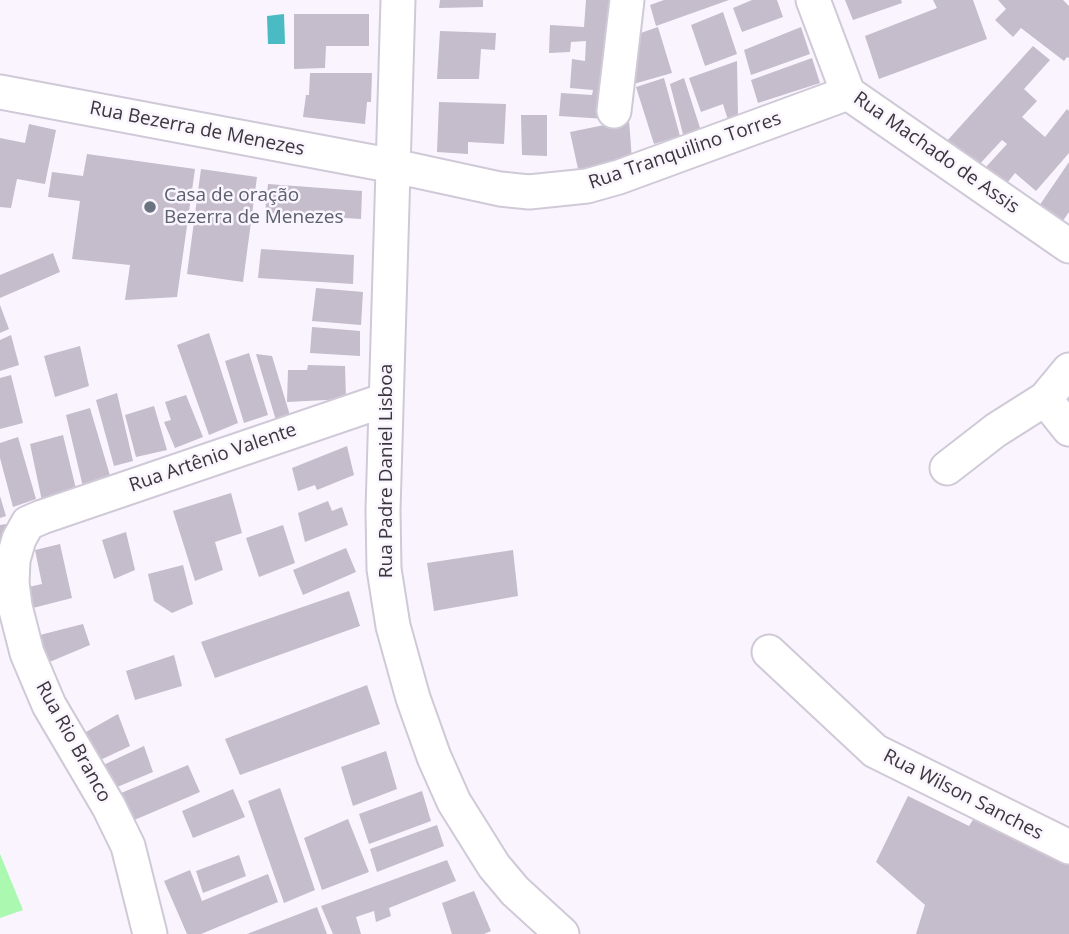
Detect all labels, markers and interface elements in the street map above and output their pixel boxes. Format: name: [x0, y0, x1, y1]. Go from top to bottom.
street label: Rua Machado de Assis: [849, 87, 1023, 219]
street label: Rua Bezerra de Menezes: [88, 97, 306, 161]
street label: Rua Tranquilino Torres: [586, 107, 784, 195]
place label: Casa de oração Bezerra de Menezes: [164, 185, 343, 229]
marker: Casa de oração Bezerra de Menezes: [142, 199, 158, 215]
street label: Rua Padre Daniel Lisboa: [376, 364, 398, 578]
street label: Rua Artênio Valente: [126, 419, 300, 497]
street label: Rua Rio Branco: [30, 678, 116, 806]
street label: Rua Wilson Sanches: [879, 745, 1047, 845]

